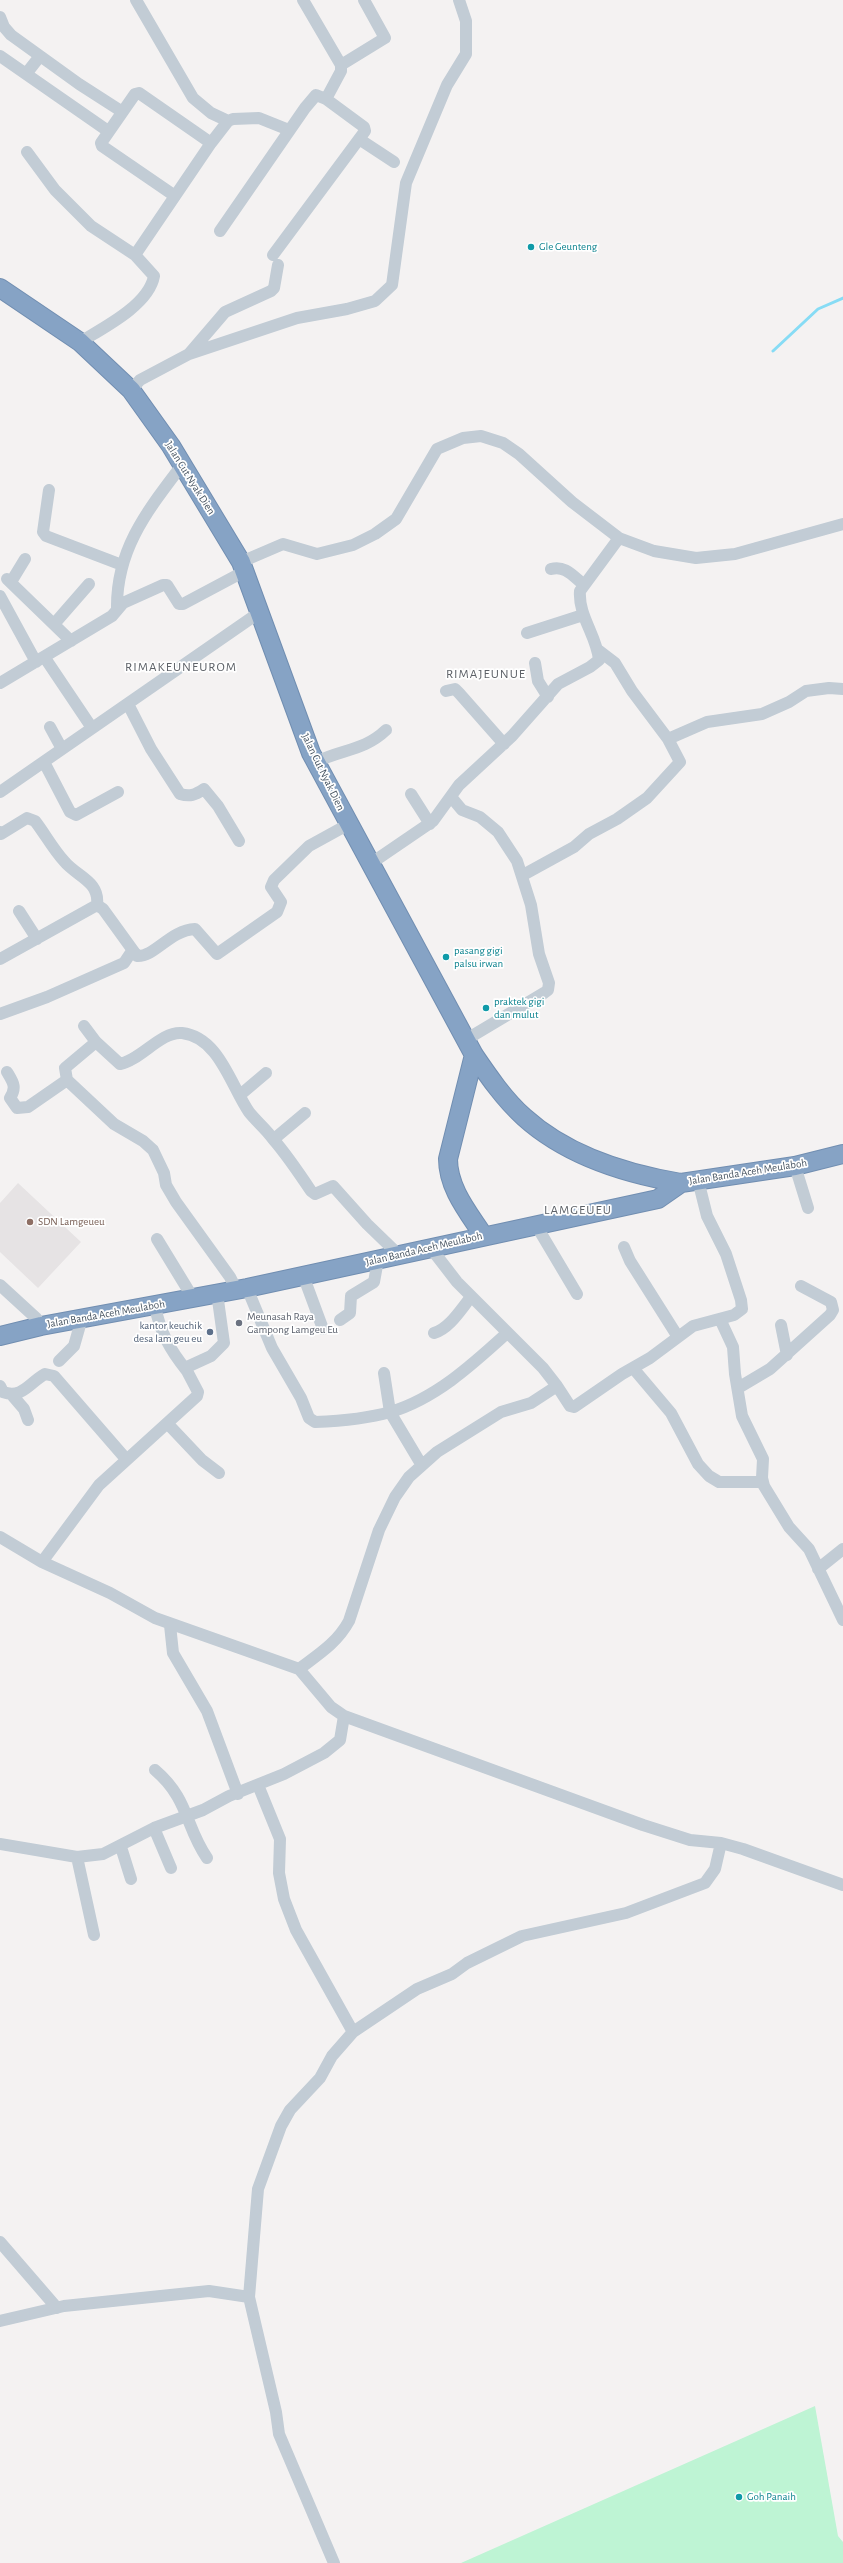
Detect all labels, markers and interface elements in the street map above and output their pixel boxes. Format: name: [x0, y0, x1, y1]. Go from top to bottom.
place label: Gle Geunteng: [539, 240, 597, 254]
marker: Gle Geunteng: [526, 242, 536, 252]
street label: Jalan Cut Nyak Dien: [162, 439, 218, 517]
district label: RIMAKEUNEUROM: [125, 659, 237, 675]
district label: RIMAJEUNUE: [446, 666, 526, 682]
street label: Jalan Cut Nyak Dien: [299, 731, 347, 813]
place label: pasang gigi palsu irwan: [454, 944, 503, 970]
marker: pasang gigi palsu irwan: [441, 952, 451, 962]
place label: praktek gigi dan mulut: [494, 995, 544, 1021]
marker: praktek gigi dan mulut: [481, 1003, 491, 1013]
street label: Jalan Banda Aceh Meulaboh: [688, 1156, 808, 1188]
district label: LAMGEUEU: [544, 1202, 612, 1218]
place label: SDN Lamgeueu: [38, 1215, 105, 1229]
marker: SDN Lamgeueu: [25, 1217, 35, 1227]
street label: Jalan Banda Aceh Meulaboh: [364, 1229, 484, 1269]
street label: Jalan Banda Aceh Meulaboh: [46, 1297, 166, 1331]
place label: Meunasah Raya Gampong Lamgeu Eu: [247, 1310, 338, 1336]
marker: Meunasah Raya Gampong Lamgeu Eu: [234, 1318, 244, 1328]
place label: kantor keuchik desa lam geu eu: [133, 1319, 202, 1345]
marker: kantor keuchik desa lam geu eu: [205, 1327, 215, 1337]
place label: Goh Panaih: [747, 2490, 796, 2504]
marker: Goh Panaih: [734, 2492, 744, 2502]

